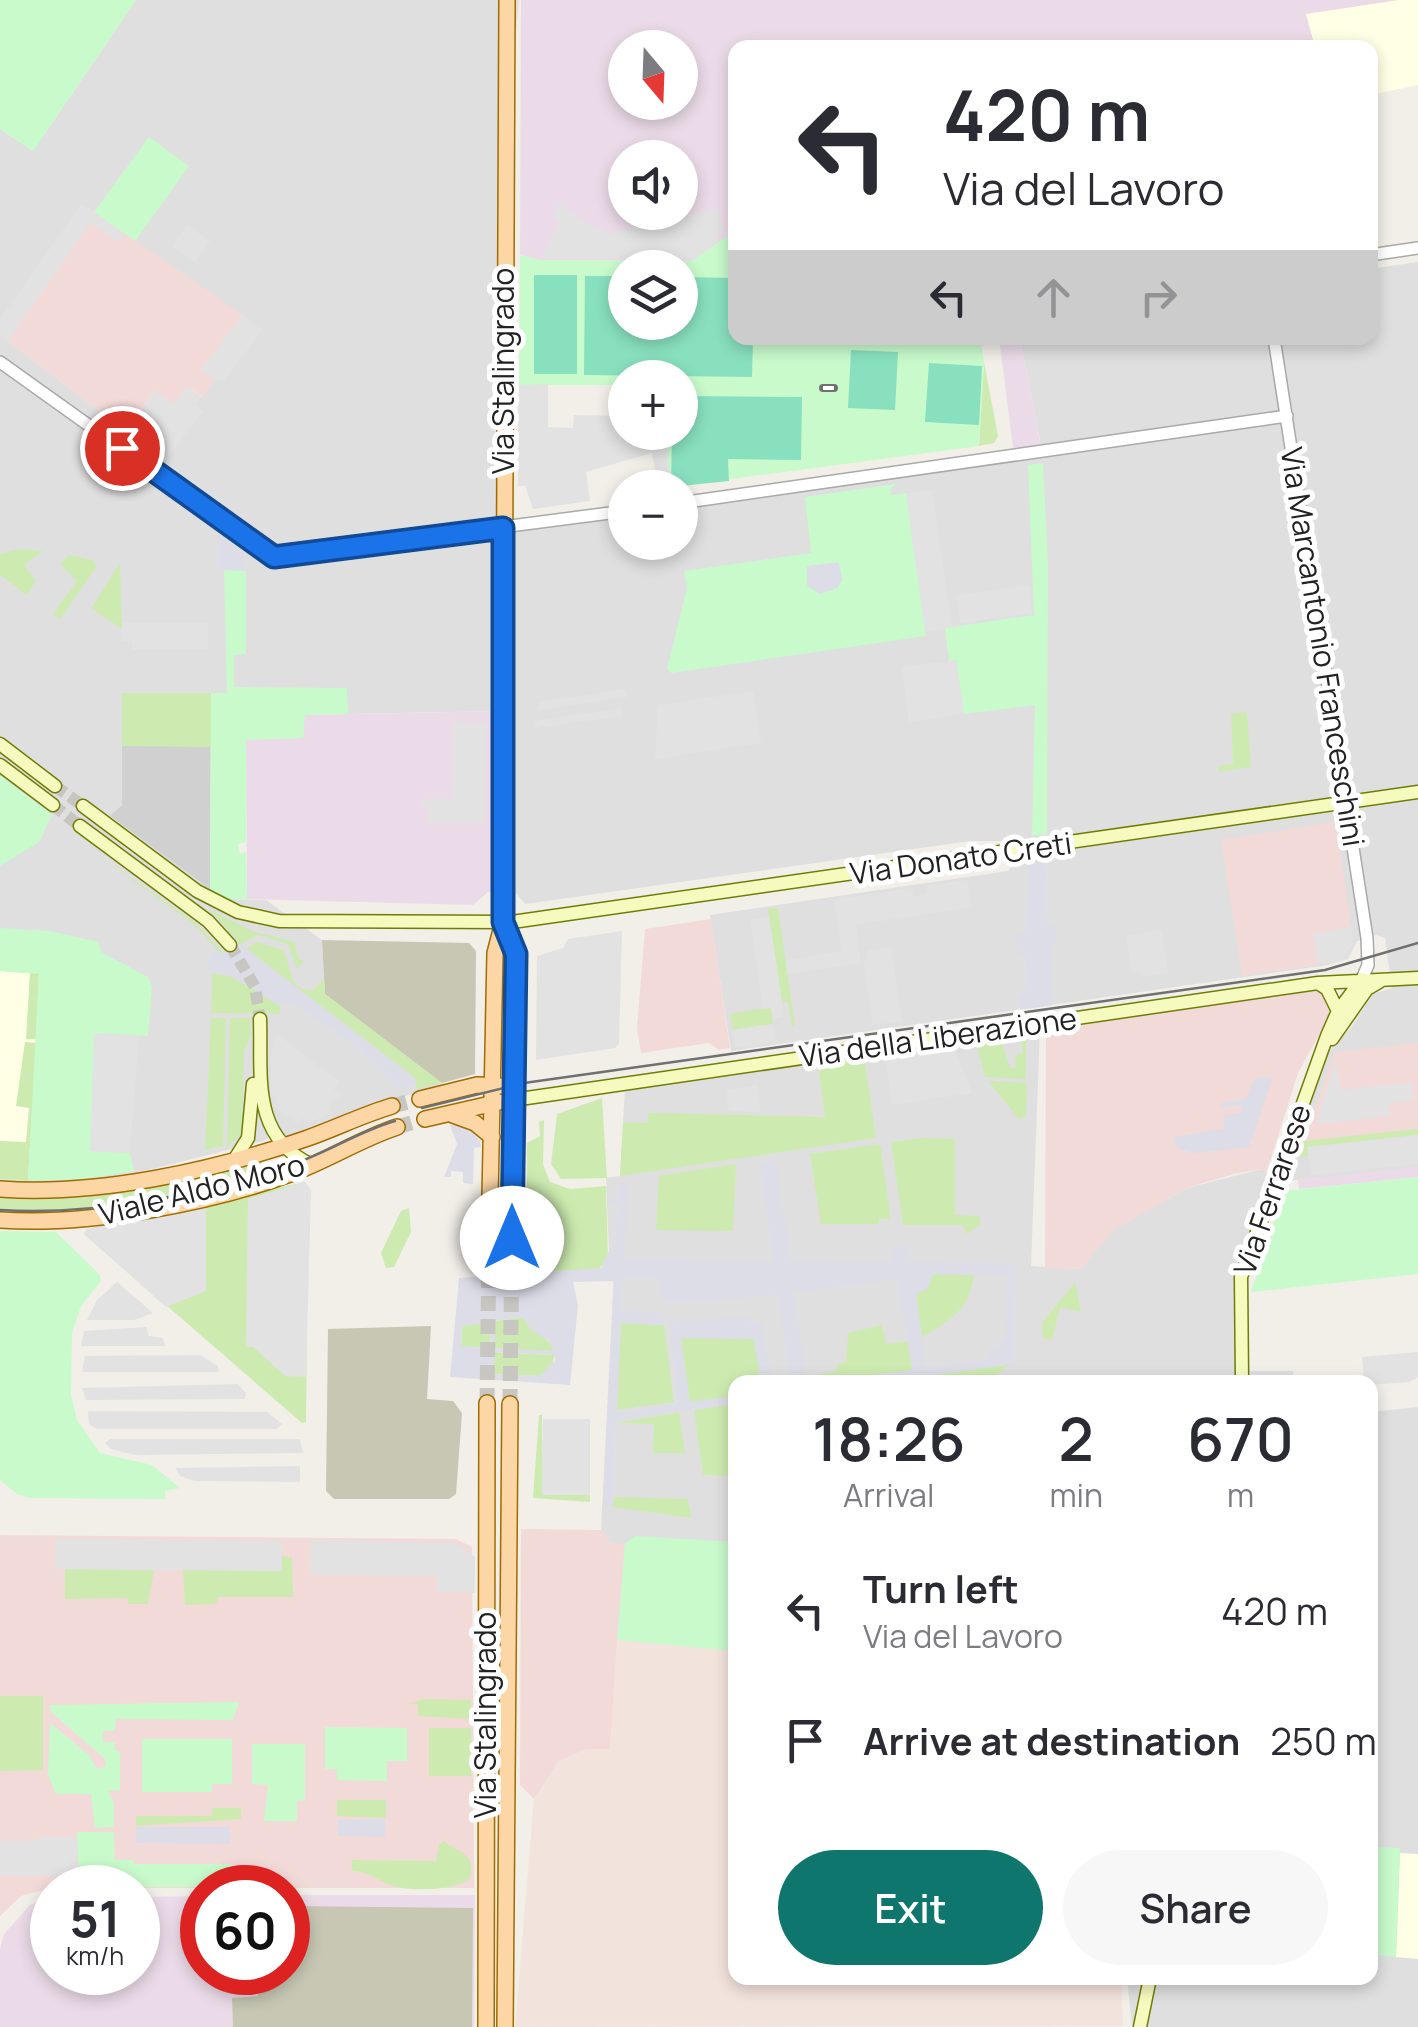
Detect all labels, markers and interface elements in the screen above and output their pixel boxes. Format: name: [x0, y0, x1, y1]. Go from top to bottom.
north arrow: [608, 30, 698, 120]
map controls: [608, 30, 698, 560]
text: 420 m: [943, 66, 1150, 162]
icon: left: [778, 80, 908, 210]
button: sound: [608, 140, 698, 230]
text: Via del Lavoro: [943, 157, 1224, 219]
button: layers: [608, 250, 698, 340]
street label: Via Stalingrado: [482, 268, 523, 474]
icon: left: [921, 270, 976, 325]
icon: ahead: [1026, 270, 1081, 325]
icon: right: [1131, 270, 1186, 325]
button: +: [608, 360, 698, 450]
pin: [80, 406, 165, 491]
icon: arrive: [95, 421, 150, 476]
street label: Via Marcantonio Franceschini: [1272, 444, 1375, 849]
button: −: [608, 470, 698, 560]
street label: Via Donato Creti: [847, 822, 1074, 893]
street label: Via della Liberazione: [797, 997, 1079, 1076]
street label: Via Ferrarese: [1223, 1098, 1320, 1281]
street label: Viale Aldo Moro: [95, 1143, 309, 1234]
position arrow: [460, 1186, 564, 1290]
text: 18:26: [812, 1397, 966, 1479]
text: 2: [1059, 1397, 1094, 1479]
text: 670: [1187, 1397, 1294, 1479]
text: Arrival: [843, 1473, 934, 1517]
text: min: [1049, 1473, 1103, 1517]
text: m: [1227, 1473, 1254, 1517]
text: Turn left: [863, 1562, 1019, 1614]
icon: left: [778, 1583, 833, 1638]
text: 420 m: [1221, 1584, 1328, 1636]
street label: Via Stalingrado: [464, 1612, 505, 1818]
text: Via del Lavoro: [863, 1614, 1063, 1658]
icon: arrive: [778, 1713, 833, 1768]
text: Arrive at destination: [863, 1714, 1240, 1766]
text: 250 m: [1270, 1714, 1377, 1766]
button: Exit: [778, 1850, 1043, 1965]
button: Share: [1063, 1850, 1328, 1965]
speed limit sign: 60: [180, 1865, 310, 1995]
text: 51: [69, 1884, 121, 1952]
text: km/h: [66, 1938, 124, 1973]

